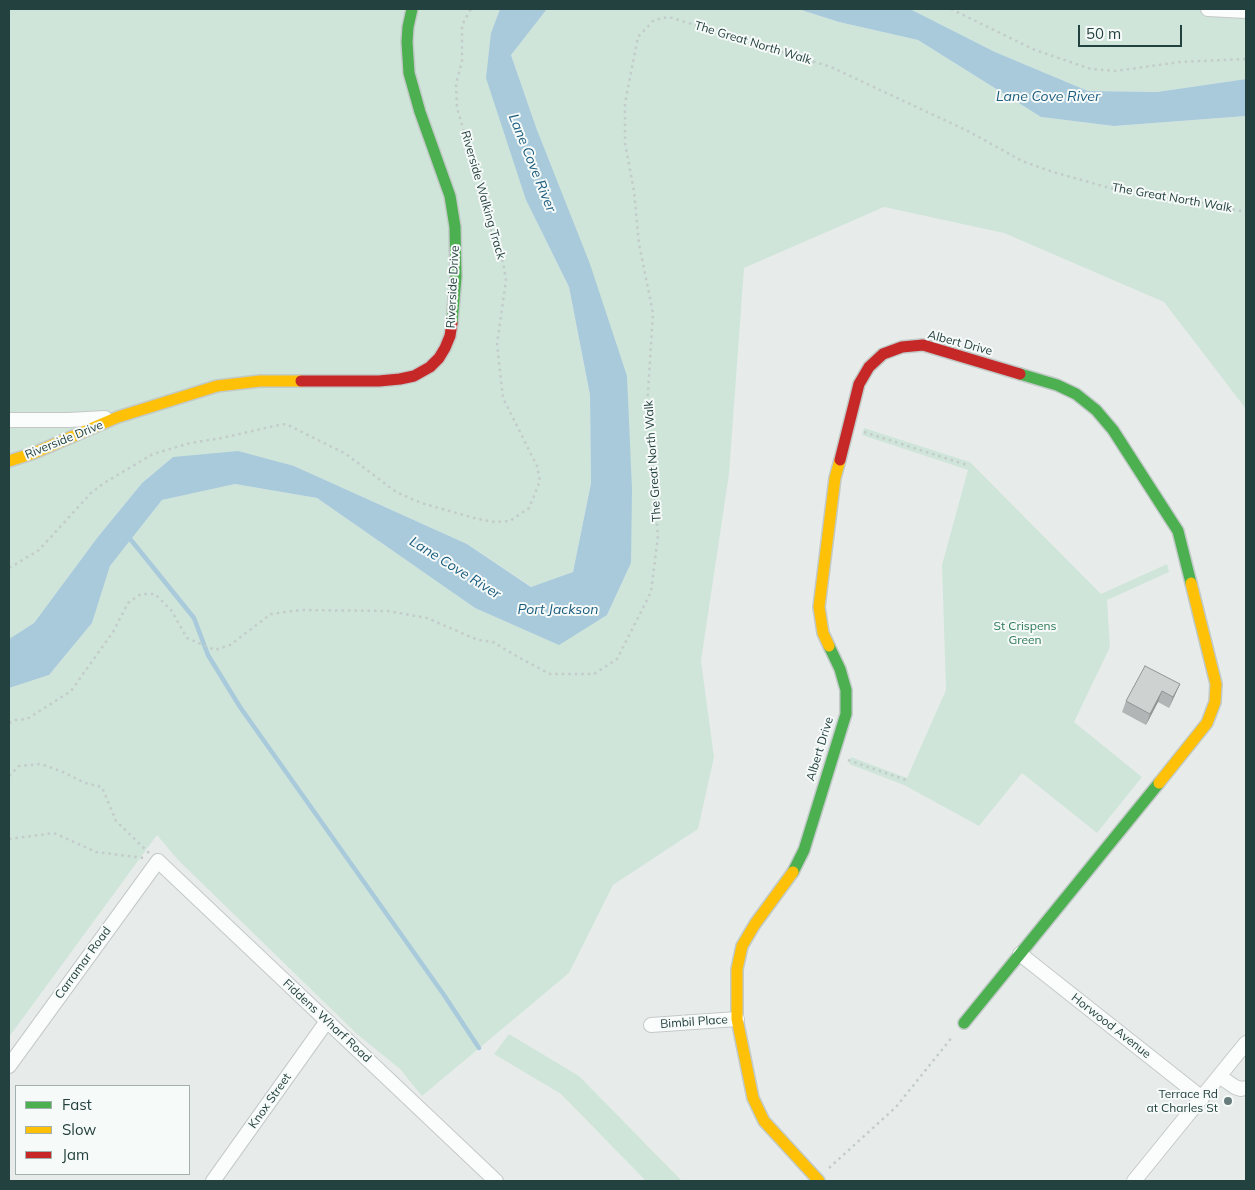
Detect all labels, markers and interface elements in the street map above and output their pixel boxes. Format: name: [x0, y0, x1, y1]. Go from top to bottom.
scale bar: [1080, 15, 1184, 47]
street label: The Great North Walk: [693, 18, 813, 68]
text: 50 m: [1086, 24, 1121, 43]
water label: Lane Cove River: [996, 89, 1100, 105]
water label: Lane Cove River: [505, 112, 559, 214]
street label: Riverside Walking Track: [458, 129, 508, 261]
street label: The Great North Walk: [1111, 180, 1233, 216]
street label: Riverside Drive: [444, 245, 462, 329]
street label: Albert Drive: [926, 327, 994, 359]
street label: The Great North Walk: [642, 400, 664, 522]
street label: Riverside Drive: [23, 418, 105, 462]
water label: Lane Cove River: [406, 533, 504, 603]
water label: Port Jackson: [518, 602, 598, 618]
park label: St Crispens Green: [994, 619, 1056, 647]
street label: Albert Drive: [803, 715, 837, 783]
street label: Carramar Road: [52, 924, 114, 1002]
street label: Fiddens Wharf Road: [280, 976, 374, 1066]
street label: Horwood Avenue: [1068, 990, 1154, 1062]
street label: Bimbil Place: [660, 1012, 728, 1032]
street label: Knox Street: [246, 1071, 294, 1131]
legend: [15, 1085, 190, 1175]
place label: Terrace Rd at Charles St: [1147, 1087, 1218, 1115]
text: Fast: [62, 1095, 92, 1114]
marker: Terrace Rd at Charles St: [1222, 1095, 1234, 1107]
text: Slow: [62, 1120, 96, 1139]
text: Jam: [62, 1145, 89, 1164]

